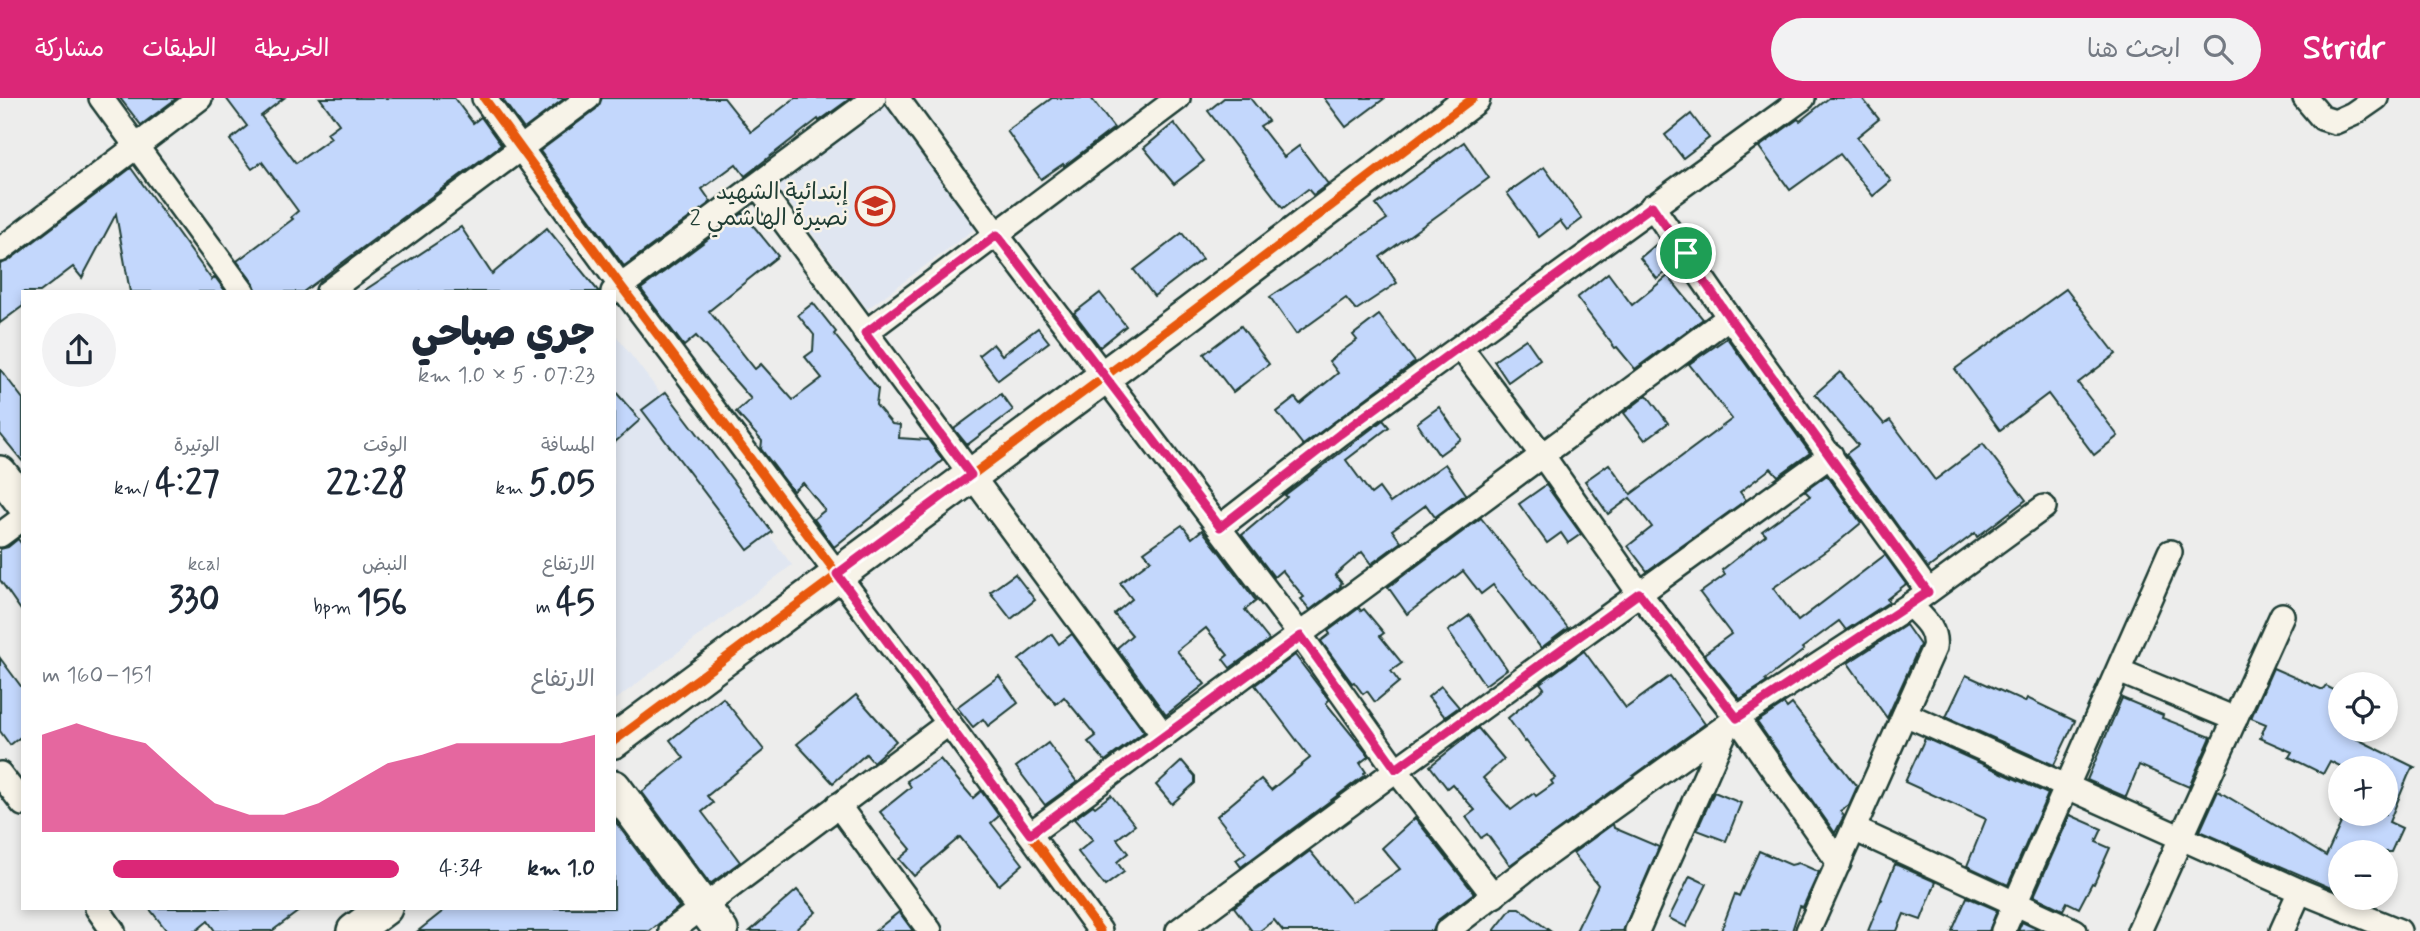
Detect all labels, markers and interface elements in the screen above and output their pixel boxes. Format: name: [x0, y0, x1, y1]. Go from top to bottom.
search box: [1771, 18, 2261, 81]
text: Stridr: [2303, 27, 2385, 71]
icon: search: [2199, 30, 2237, 68]
text: ابحث هنا: [2087, 33, 2181, 67]
text: مشاركة: [35, 34, 104, 65]
text: الطبقات: [142, 34, 217, 65]
text: الخريطة: [255, 34, 329, 65]
place label: إبتدائية الشهيد نصيرة الهاشمي 2: [689, 178, 848, 238]
school or university icon: إبتدائية الشهيد نصيرة الهاشمي 2: [854, 185, 896, 227]
pin: [1656, 223, 1716, 283]
icon: arrive: [1667, 234, 1705, 272]
text: جري صباحي: [411, 310, 595, 359]
button: share: [42, 313, 116, 387]
text: 07:23 · 5 × 1.0 km: [418, 361, 595, 391]
text: الوتيرة: [174, 433, 220, 458]
text: الوقت: [363, 433, 407, 458]
text: المسافة: [541, 433, 595, 458]
text: 4:27: [155, 461, 220, 507]
text: 22:28: [326, 461, 407, 507]
text: 5.05: [528, 461, 595, 507]
text: /km: [114, 476, 155, 501]
text: km: [496, 476, 528, 501]
text: kcal: [188, 552, 220, 577]
text: النبض: [362, 552, 407, 577]
text: الارتفاع: [542, 552, 595, 577]
text: 330: [168, 577, 220, 623]
text: 156: [357, 580, 407, 626]
text: 45: [556, 580, 595, 626]
text: bpm: [313, 595, 357, 620]
text: m: [536, 595, 556, 620]
text: 151–160 m: [42, 661, 153, 691]
text: الارتفاع: [531, 665, 595, 695]
map controls: [2328, 672, 2398, 910]
button: locate: [2328, 672, 2398, 742]
button: +: [2328, 756, 2398, 826]
button: −: [2328, 840, 2398, 910]
text: 4:34: [439, 854, 483, 884]
text: 1.0 km: [527, 854, 595, 884]

